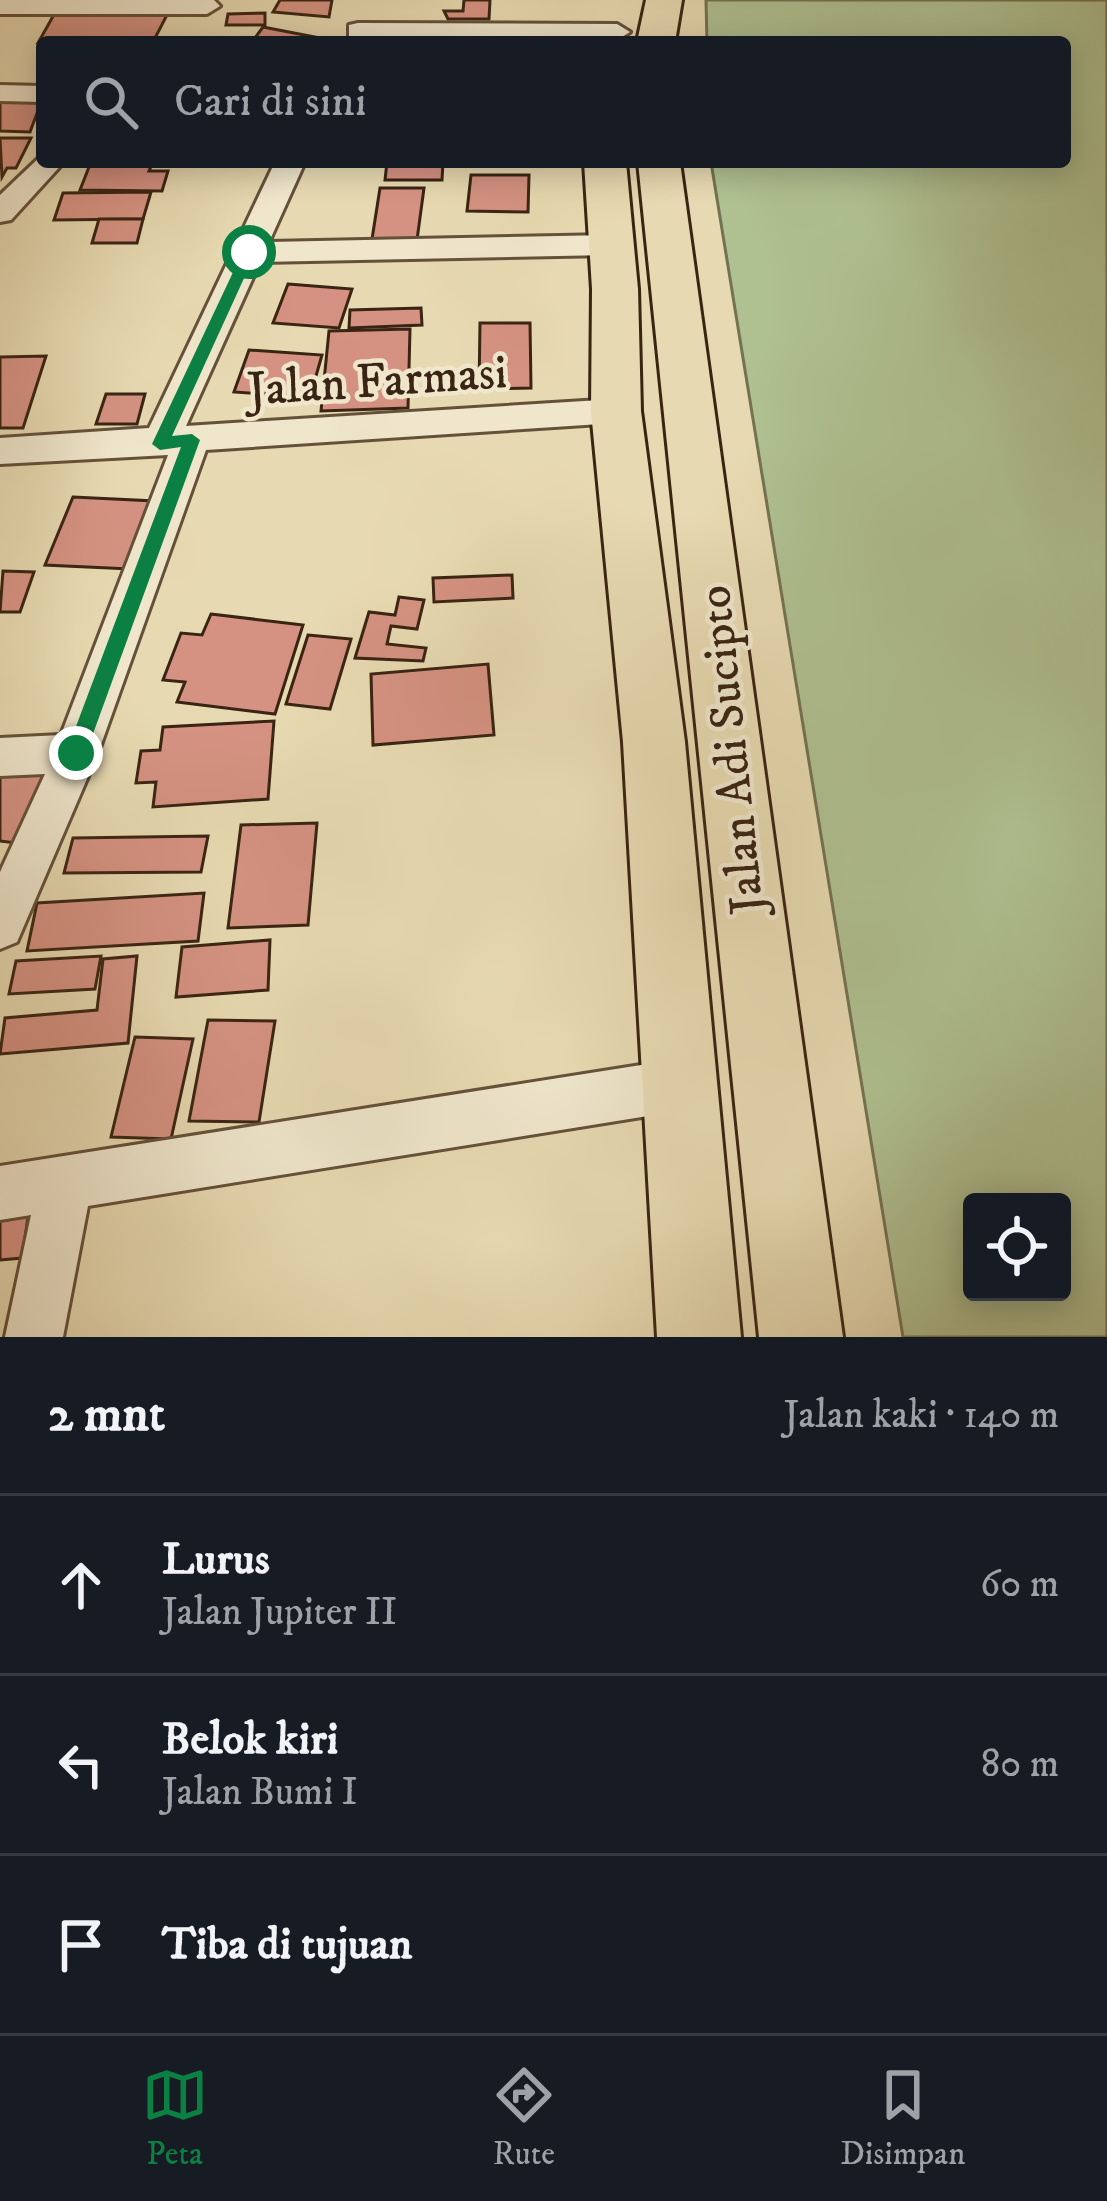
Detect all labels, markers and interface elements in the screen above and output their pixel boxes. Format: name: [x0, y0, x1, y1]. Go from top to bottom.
search box: [36, 36, 1071, 168]
icon: search: [78, 69, 144, 135]
text: Cari di sini: [174, 74, 366, 130]
route start: [222, 225, 276, 279]
street label: Jalan Farmasi: [242, 343, 509, 421]
street label: Jalan Adi Sucipto: [685, 582, 779, 921]
route end: [49, 726, 103, 780]
map controls: [963, 1193, 1071, 1301]
button: locate: [963, 1193, 1071, 1301]
text: 2 mnt: [48, 1383, 165, 1447]
text: Jalan kaki · 140 m: [784, 1391, 1059, 1440]
text: Lurus: [162, 1532, 270, 1588]
icon: ahead: [48, 1552, 114, 1618]
text: 60 m: [980, 1560, 1059, 1609]
text: Jalan Jupiter II: [162, 1588, 397, 1637]
text: Belok kiri: [162, 1712, 338, 1768]
icon: left: [48, 1732, 114, 1798]
text: 80 m: [981, 1740, 1059, 1789]
text: Jalan Bumi I: [162, 1768, 358, 1817]
icon: arrive: [48, 1912, 114, 1978]
text: Tiba di tujuan: [162, 1917, 412, 1973]
tab: Peta: [142, 2062, 208, 2175]
tab: Rute: [491, 2062, 557, 2175]
tab: Disimpan: [840, 2062, 965, 2175]

